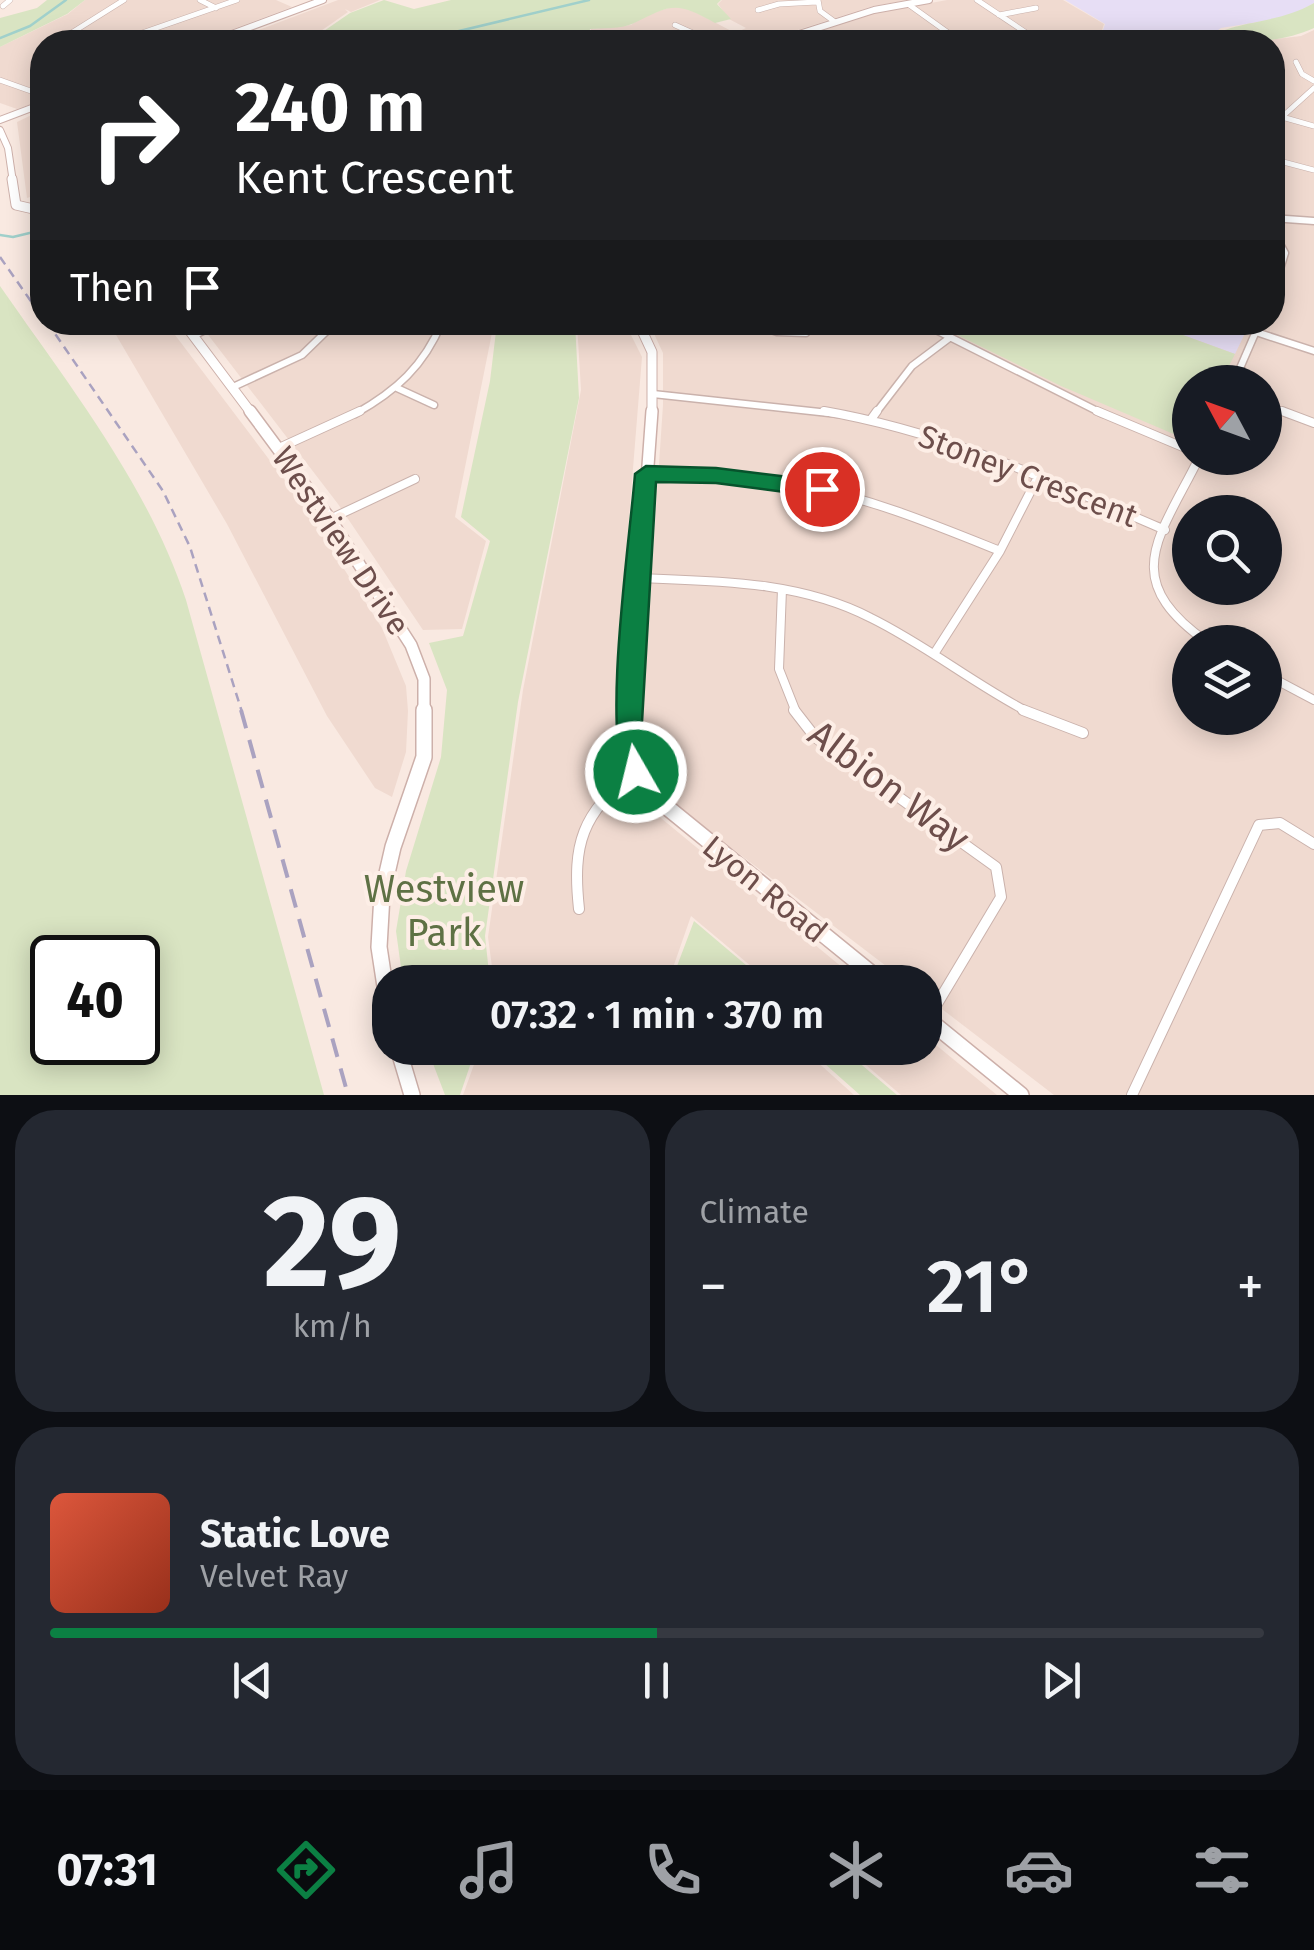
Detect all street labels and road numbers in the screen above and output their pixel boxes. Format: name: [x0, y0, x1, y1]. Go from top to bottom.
street label: Stoney Crescent: [913, 417, 1143, 535]
street label: Westview Drive: [264, 440, 418, 642]
street label: Albion Way: [799, 711, 979, 862]
street label: Lyon Road: [695, 827, 835, 951]

